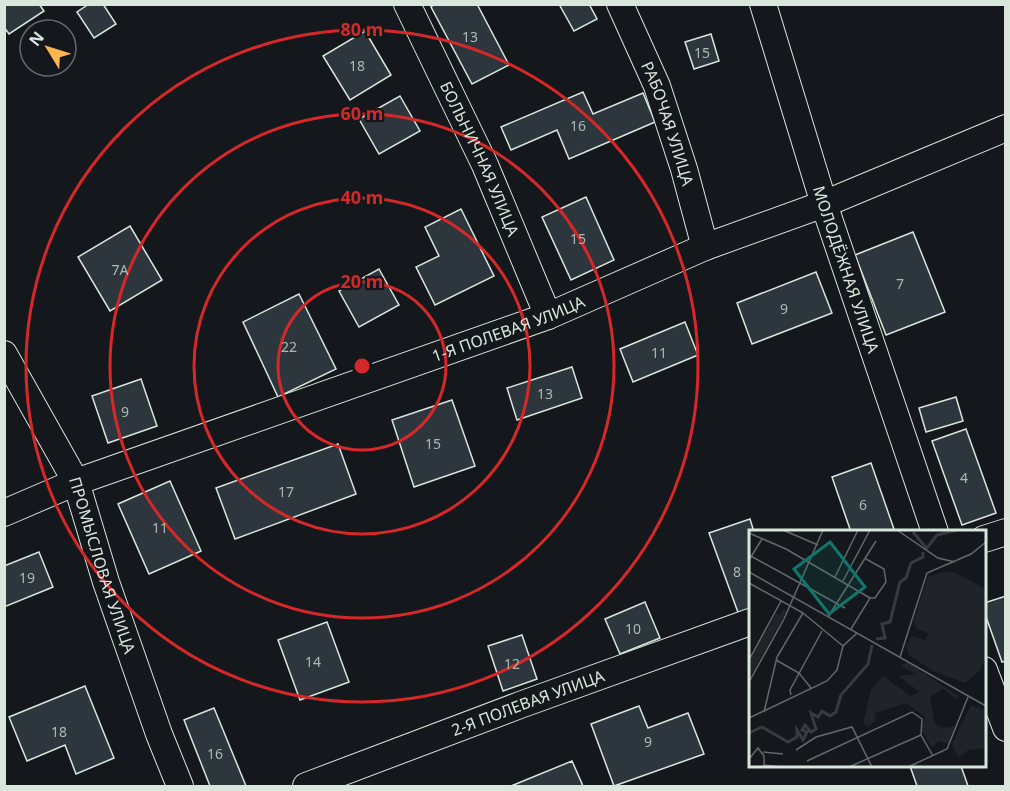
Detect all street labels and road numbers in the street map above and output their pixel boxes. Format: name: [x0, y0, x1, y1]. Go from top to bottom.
street label: РАБОЧАЯ УЛИЦА: [636, 58, 699, 189]
street label: БОЛЬНИЧНАЯ УЛИЦА: [435, 78, 525, 240]
street label: МОЛОДЁЖНАЯ УЛИЦА: [808, 183, 885, 356]
street label: 1-Я ПОЛЕВАЯ УЛИЦА: [429, 290, 589, 367]
street label: ПРОМЫСЛОВАЯ УЛИЦА: [64, 474, 141, 657]
street label: 2-Я ПОЛЕВАЯ УЛИЦА: [448, 664, 608, 741]

